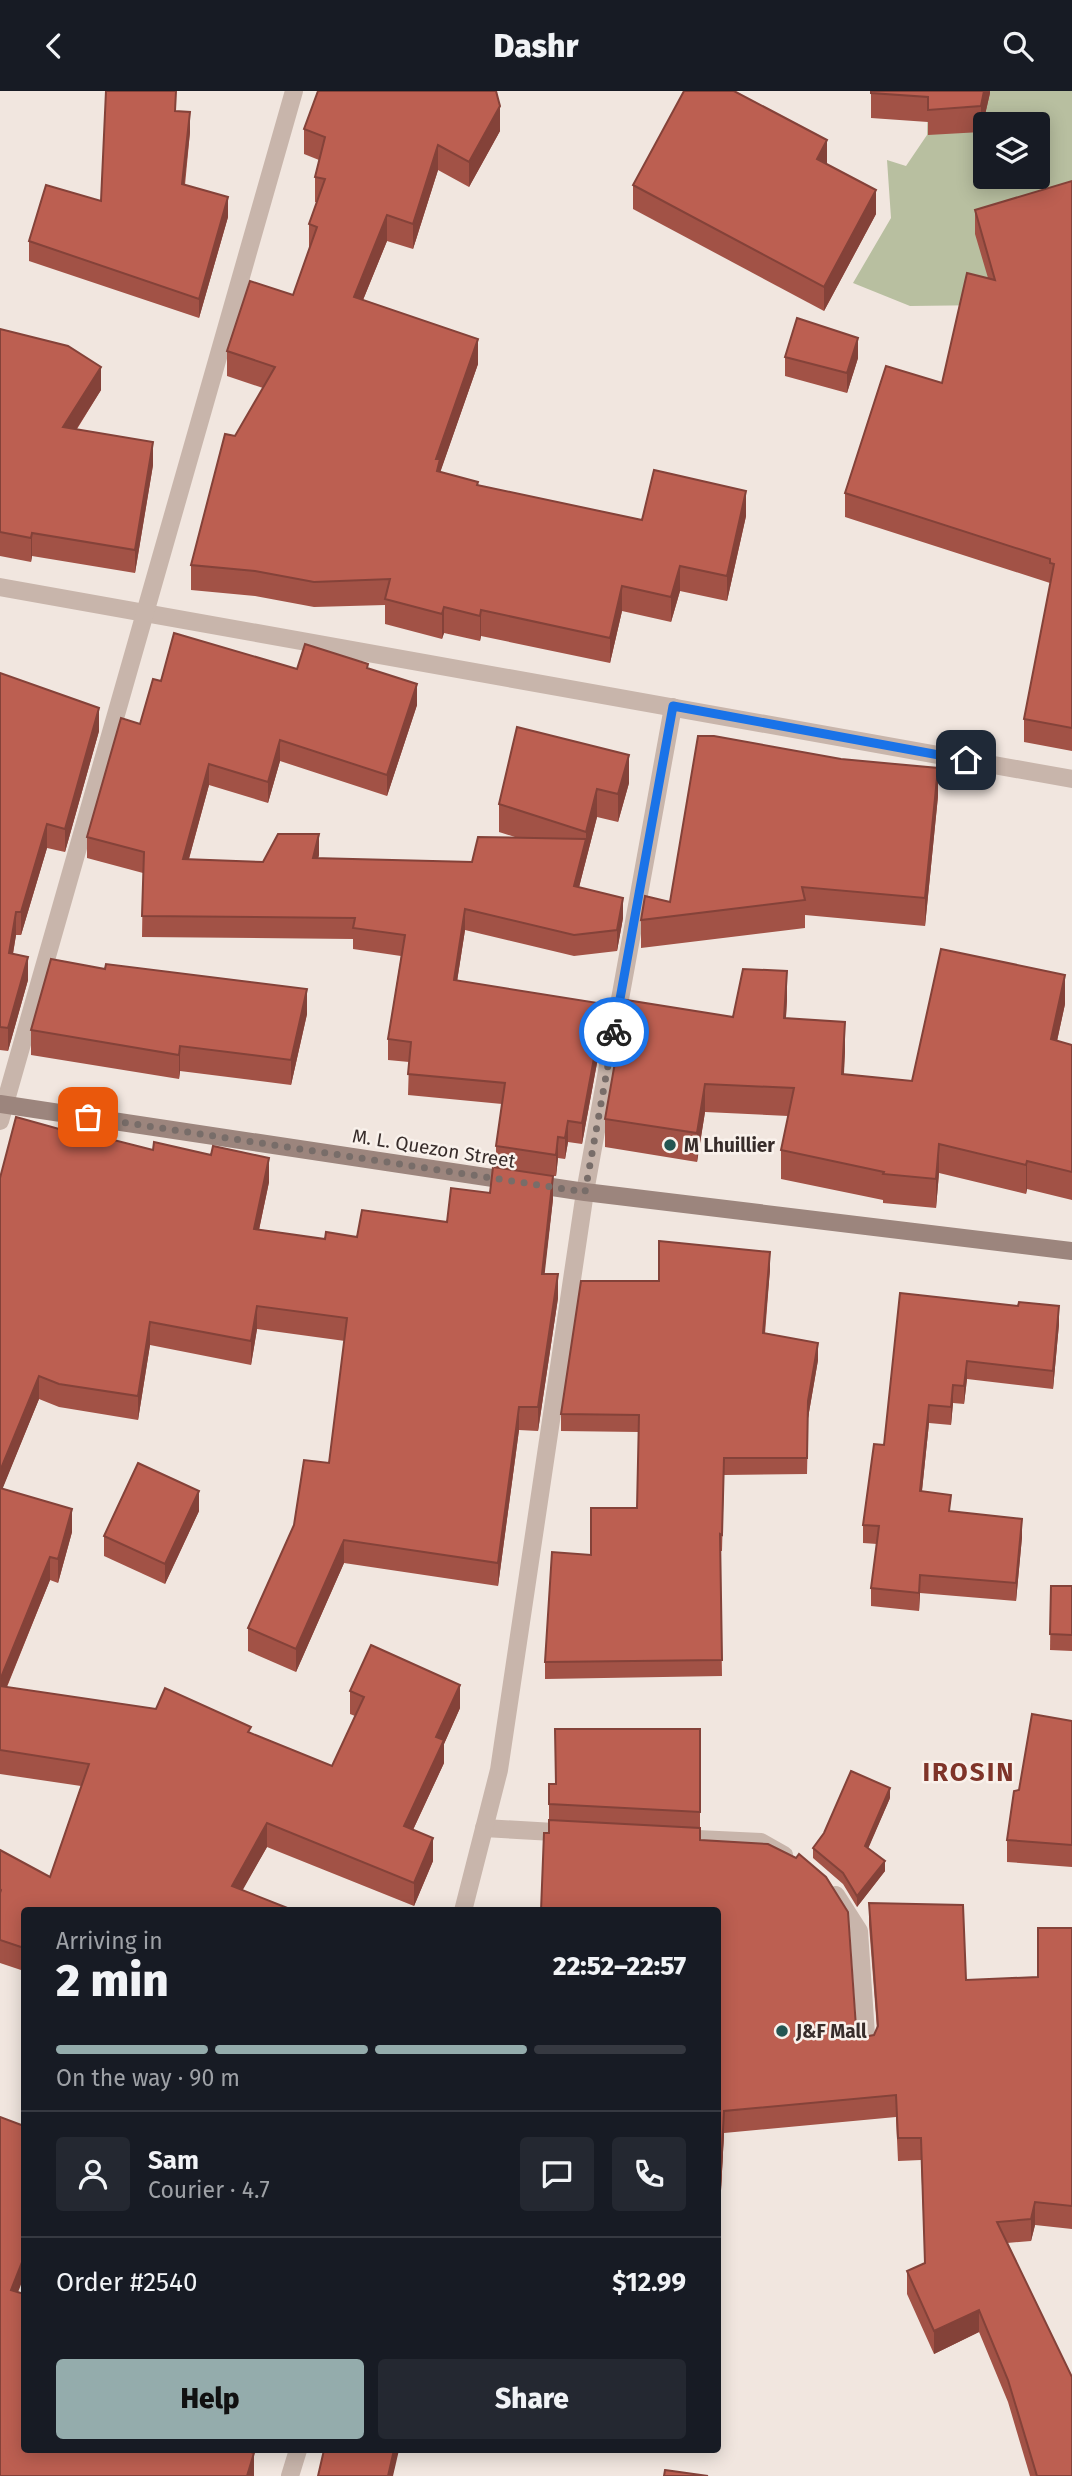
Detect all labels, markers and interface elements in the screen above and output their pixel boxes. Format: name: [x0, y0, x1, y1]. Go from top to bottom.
icon: back: [35, 27, 73, 65]
text: Dashr: [494, 27, 578, 65]
icon: search: [999, 27, 1037, 65]
map controls: [973, 112, 1050, 189]
button: layers: [973, 112, 1050, 189]
pin: [936, 730, 996, 790]
icon: home: [947, 741, 985, 779]
courier: [579, 997, 649, 1067]
icon: bike: [595, 1013, 633, 1051]
pin: [58, 1087, 118, 1147]
icon: bag: [69, 1098, 107, 1136]
street label: M. L. Quezon Street: [351, 1124, 517, 1173]
place label: M Lhuillier: [684, 1134, 775, 1157]
marker: M Lhuillier: [662, 1137, 678, 1153]
district label: IROSIN: [922, 1757, 1016, 1788]
text: Arriving in: [56, 1927, 163, 1955]
text: 22:52–22:57: [553, 1951, 686, 1982]
text: 2 min: [56, 1953, 169, 2008]
place label: J&F Mall: [795, 2020, 867, 2043]
marker: J&F Mall: [774, 2023, 790, 2039]
text: On the way · 90 m: [56, 2064, 240, 2092]
button: person: [56, 2137, 130, 2211]
button: chat: [520, 2137, 594, 2211]
button: phone: [612, 2137, 686, 2211]
text: Sam: [148, 2145, 199, 2176]
text: Courier · 4.7: [148, 2176, 270, 2204]
text: Order #2540: [56, 2267, 197, 2298]
text: $12.99: [612, 2267, 686, 2298]
button: Help: [56, 2359, 364, 2439]
button: Share: [378, 2359, 686, 2439]

